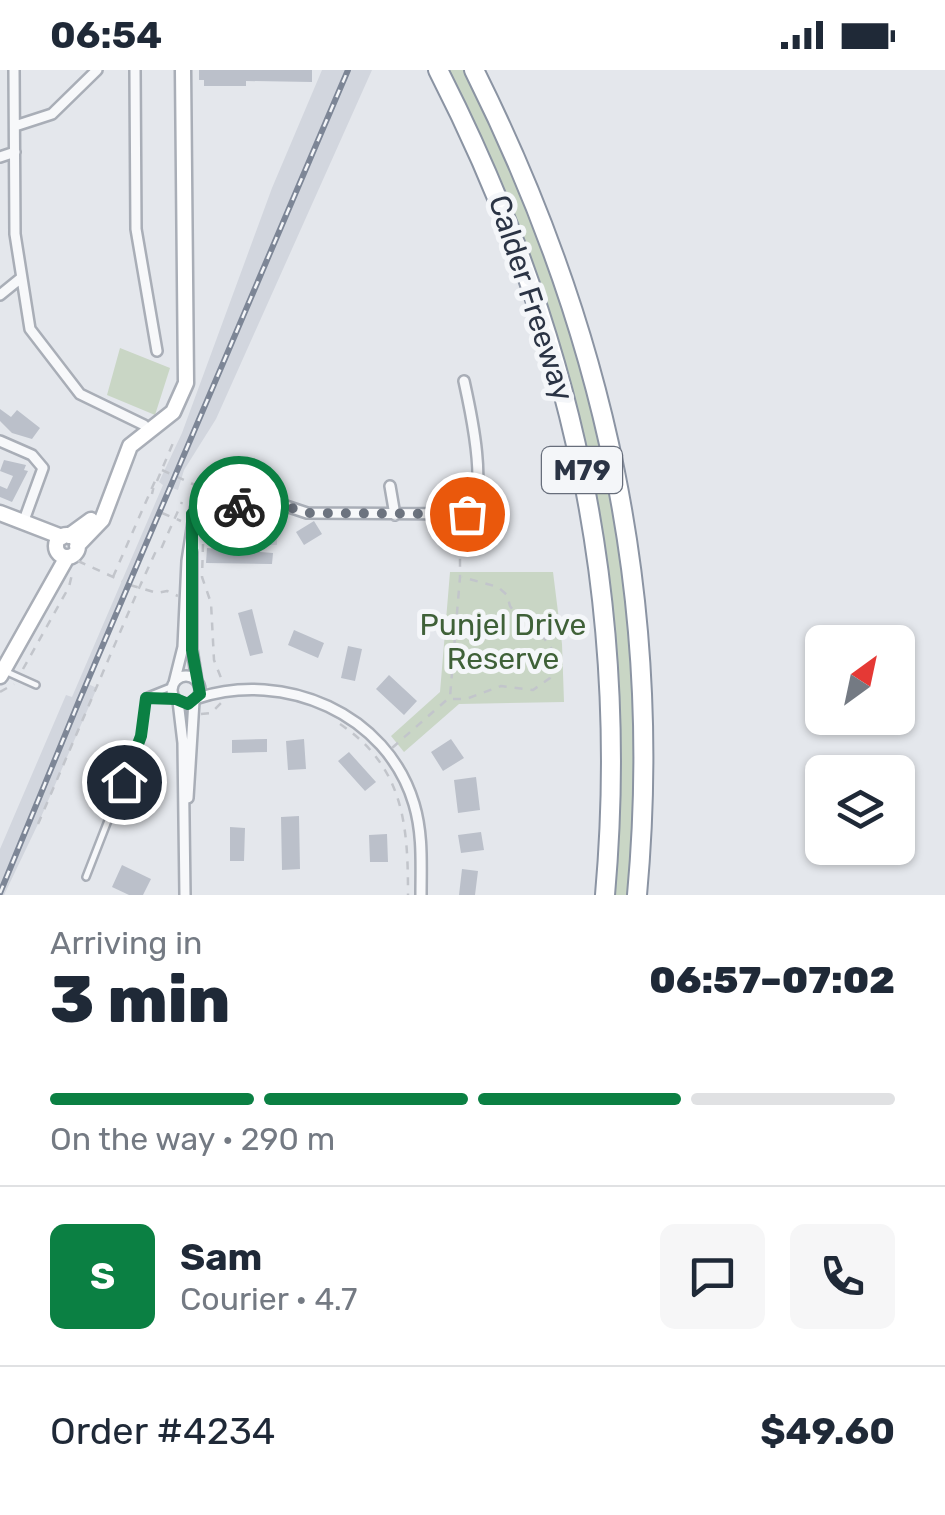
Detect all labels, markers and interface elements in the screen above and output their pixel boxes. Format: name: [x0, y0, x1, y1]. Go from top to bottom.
text: 06:54: [50, 12, 162, 58]
street label: Calder Freeway: [481, 191, 581, 405]
road number: M79: [542, 447, 622, 493]
courier: [189, 456, 289, 556]
pin: [425, 472, 510, 557]
icon: bike: [212, 479, 267, 534]
icon: bag: [440, 487, 495, 542]
park label: Punjel Drive Reserve: [420, 607, 586, 677]
north arrow: [805, 625, 915, 735]
map controls: [805, 625, 915, 865]
pin: [82, 740, 167, 825]
icon: home: [97, 755, 152, 810]
button: layers: [805, 755, 915, 865]
text: Arriving in: [50, 924, 202, 962]
text: 06:57–07:02: [649, 957, 895, 1003]
text: 3 min: [50, 961, 230, 1038]
text: On the way · 290 m: [50, 1120, 335, 1158]
button: chat: [660, 1224, 765, 1329]
button: phone: [790, 1224, 895, 1329]
text: Sam: [180, 1234, 262, 1280]
text: S: [90, 1253, 115, 1299]
text: Courier · 4.7: [180, 1280, 357, 1318]
text: Order #4234: [50, 1408, 275, 1454]
text: $49.60: [760, 1408, 895, 1454]

